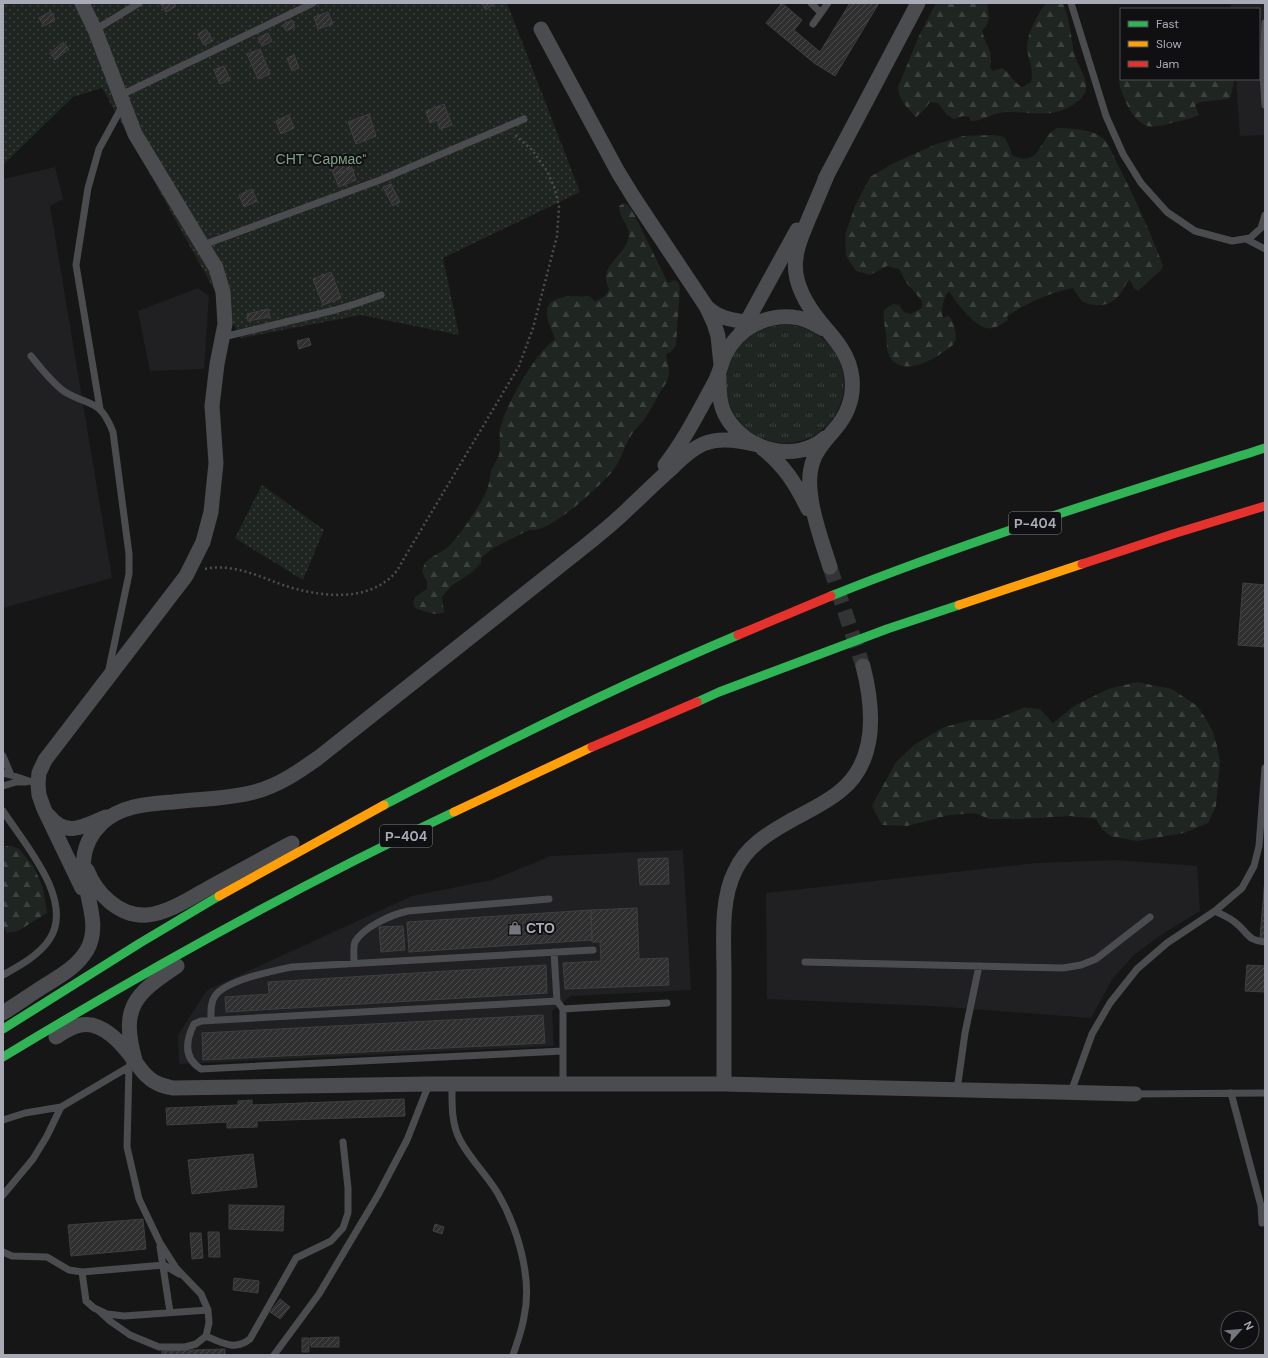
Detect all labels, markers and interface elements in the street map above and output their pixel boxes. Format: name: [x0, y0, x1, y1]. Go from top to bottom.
legend: [1120, 8, 1260, 80]
text: Fast: [1156, 16, 1179, 32]
text: Slow: [1156, 36, 1182, 52]
text: Jam: [1156, 56, 1179, 72]
park label: СНТ "Сармас": [276, 150, 366, 168]
road number: Р-404: [1009, 512, 1061, 534]
road number: Р-404: [380, 825, 432, 847]
place label: СТО: [526, 919, 555, 937]
shop icon: СТО: [507, 920, 523, 936]
north arrow: [1220, 1310, 1260, 1350]
text: N: [1241, 1319, 1257, 1332]

